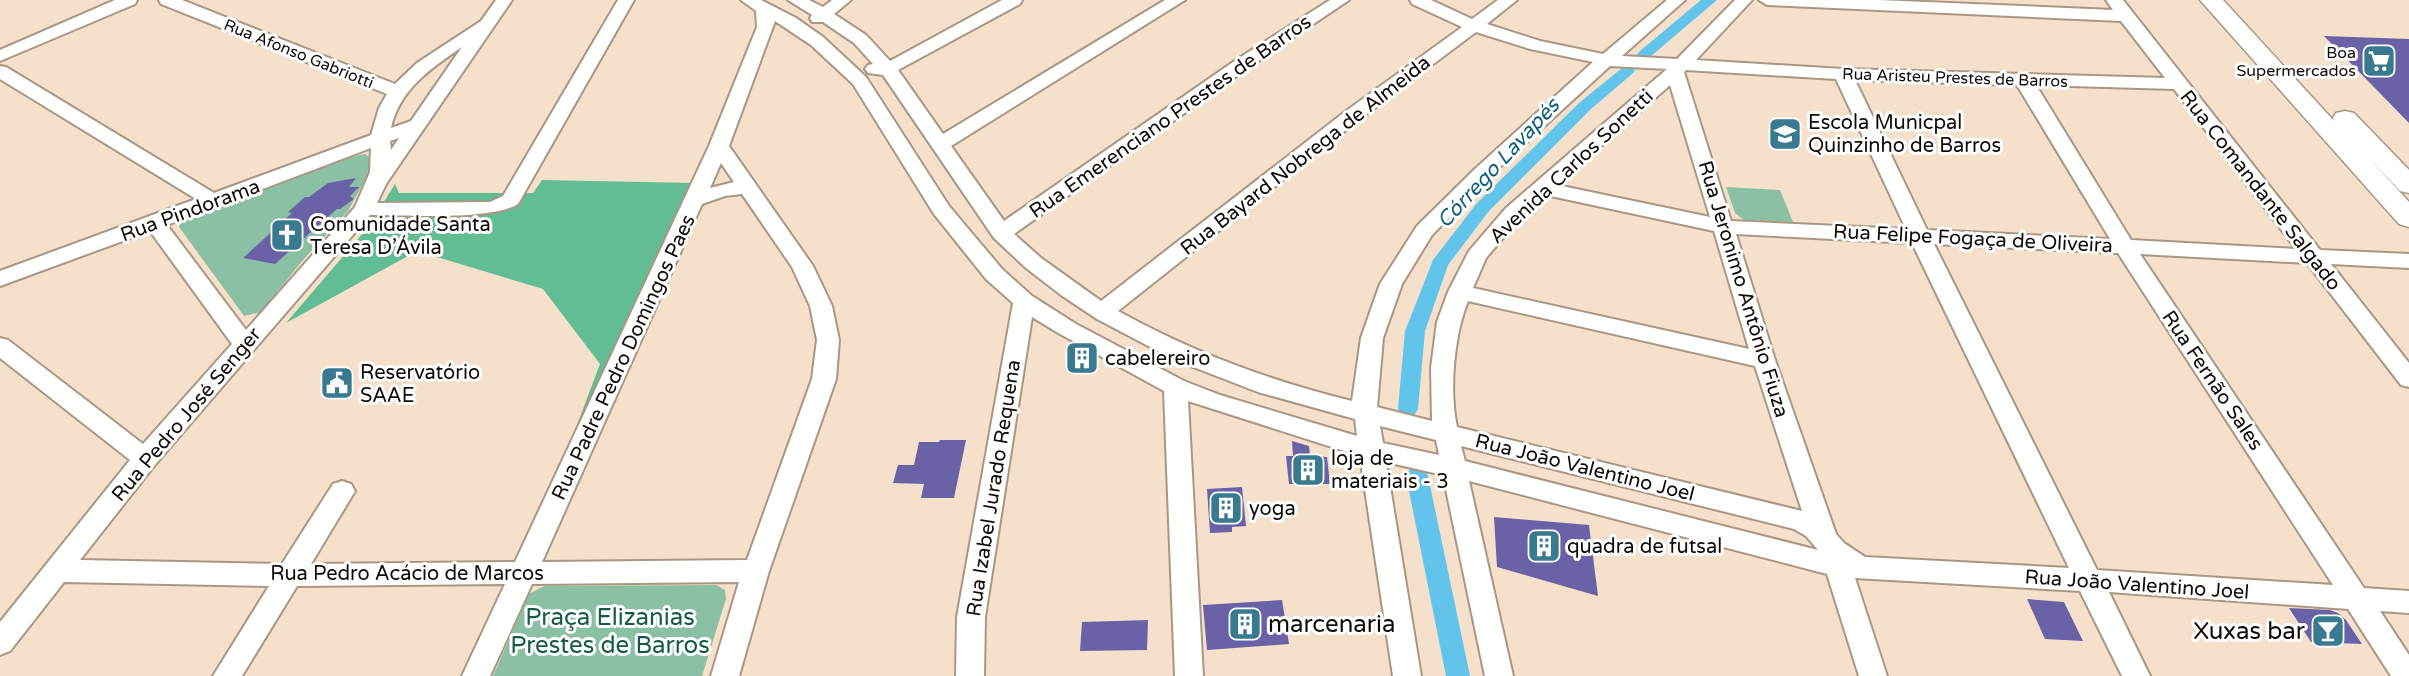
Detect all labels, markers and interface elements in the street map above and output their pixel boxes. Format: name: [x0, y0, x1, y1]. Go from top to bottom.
street label: Rua Emerenciano Prestes de Barros: [1025, 10, 1316, 224]
street label: Rua Afonso Gabriotti: [221, 15, 376, 93]
place label: Boa Supermercados: [2237, 43, 2356, 81]
supermarket icon: Boa Supermercados: [2361, 43, 2397, 79]
street label: Rua Bayard Nobrega de Almeida: [1176, 51, 1435, 261]
street label: Rua Aristeu Prestes de Barros: [1842, 64, 2068, 92]
street label: Avenida Carlos Sonetti: [1485, 85, 1659, 249]
street label: Rua Comandante Salgado: [2175, 86, 2346, 295]
water label: Córrego Lavapés: [1432, 92, 1566, 233]
place label: Escola Municpal Quinzinho de Barros: [1808, 111, 2001, 158]
school or university icon: Escola Municpal Quinzinho de Barros: [1767, 116, 1803, 152]
street label: Rua Jeronimo Antônio Fiuza: [1693, 158, 1794, 421]
street label: Rua Pindorama: [117, 175, 263, 247]
street label: Rua Padre Pedro Domingos Paes: [547, 211, 701, 504]
place label: Comunidade Santa Teresa D’Ávila: [310, 213, 491, 260]
church icon: Comunidade Santa Teresa D’Ávila: [269, 217, 305, 253]
street label: Rua Felipe Fogaça de Oliveira: [1833, 220, 2113, 258]
street label: Rua Fernão Sales: [2157, 306, 2268, 455]
street label: Rua Pedro José Senger: [107, 323, 267, 507]
building icon: cabelereiro: [1064, 340, 1100, 376]
place label: cabelereiro: [1105, 347, 1210, 371]
street label: Rua Izabel Jurado Requena: [962, 358, 1026, 618]
place label: Reservatório SAAE: [360, 361, 480, 408]
public building icon: Reservatório SAAE: [319, 365, 355, 401]
street label: Rua João Valentino Joel: [1473, 429, 1697, 507]
place label: loja de materiais - 3: [1331, 447, 1449, 494]
building icon: loja de materiais - 3: [1290, 452, 1326, 488]
building icon: yoga: [1208, 490, 1244, 526]
place label: yoga: [1249, 497, 1296, 521]
building icon: quadra de futsal: [1526, 528, 1562, 564]
place label: quadra de futsal: [1567, 535, 1722, 559]
street label: Rua Pedro Acácio de Marcos: [270, 562, 544, 586]
street label: Rua João Valentino Joel: [2024, 565, 2250, 605]
park label: Praça Elizanias Prestes de Barros: [510, 603, 710, 660]
building icon: marcenaria: [1227, 606, 1263, 642]
place label: marcenaria: [1268, 610, 1395, 639]
bar icon: Xuxas bar: [2310, 613, 2346, 649]
place label: Xuxas bar: [2193, 617, 2306, 646]

